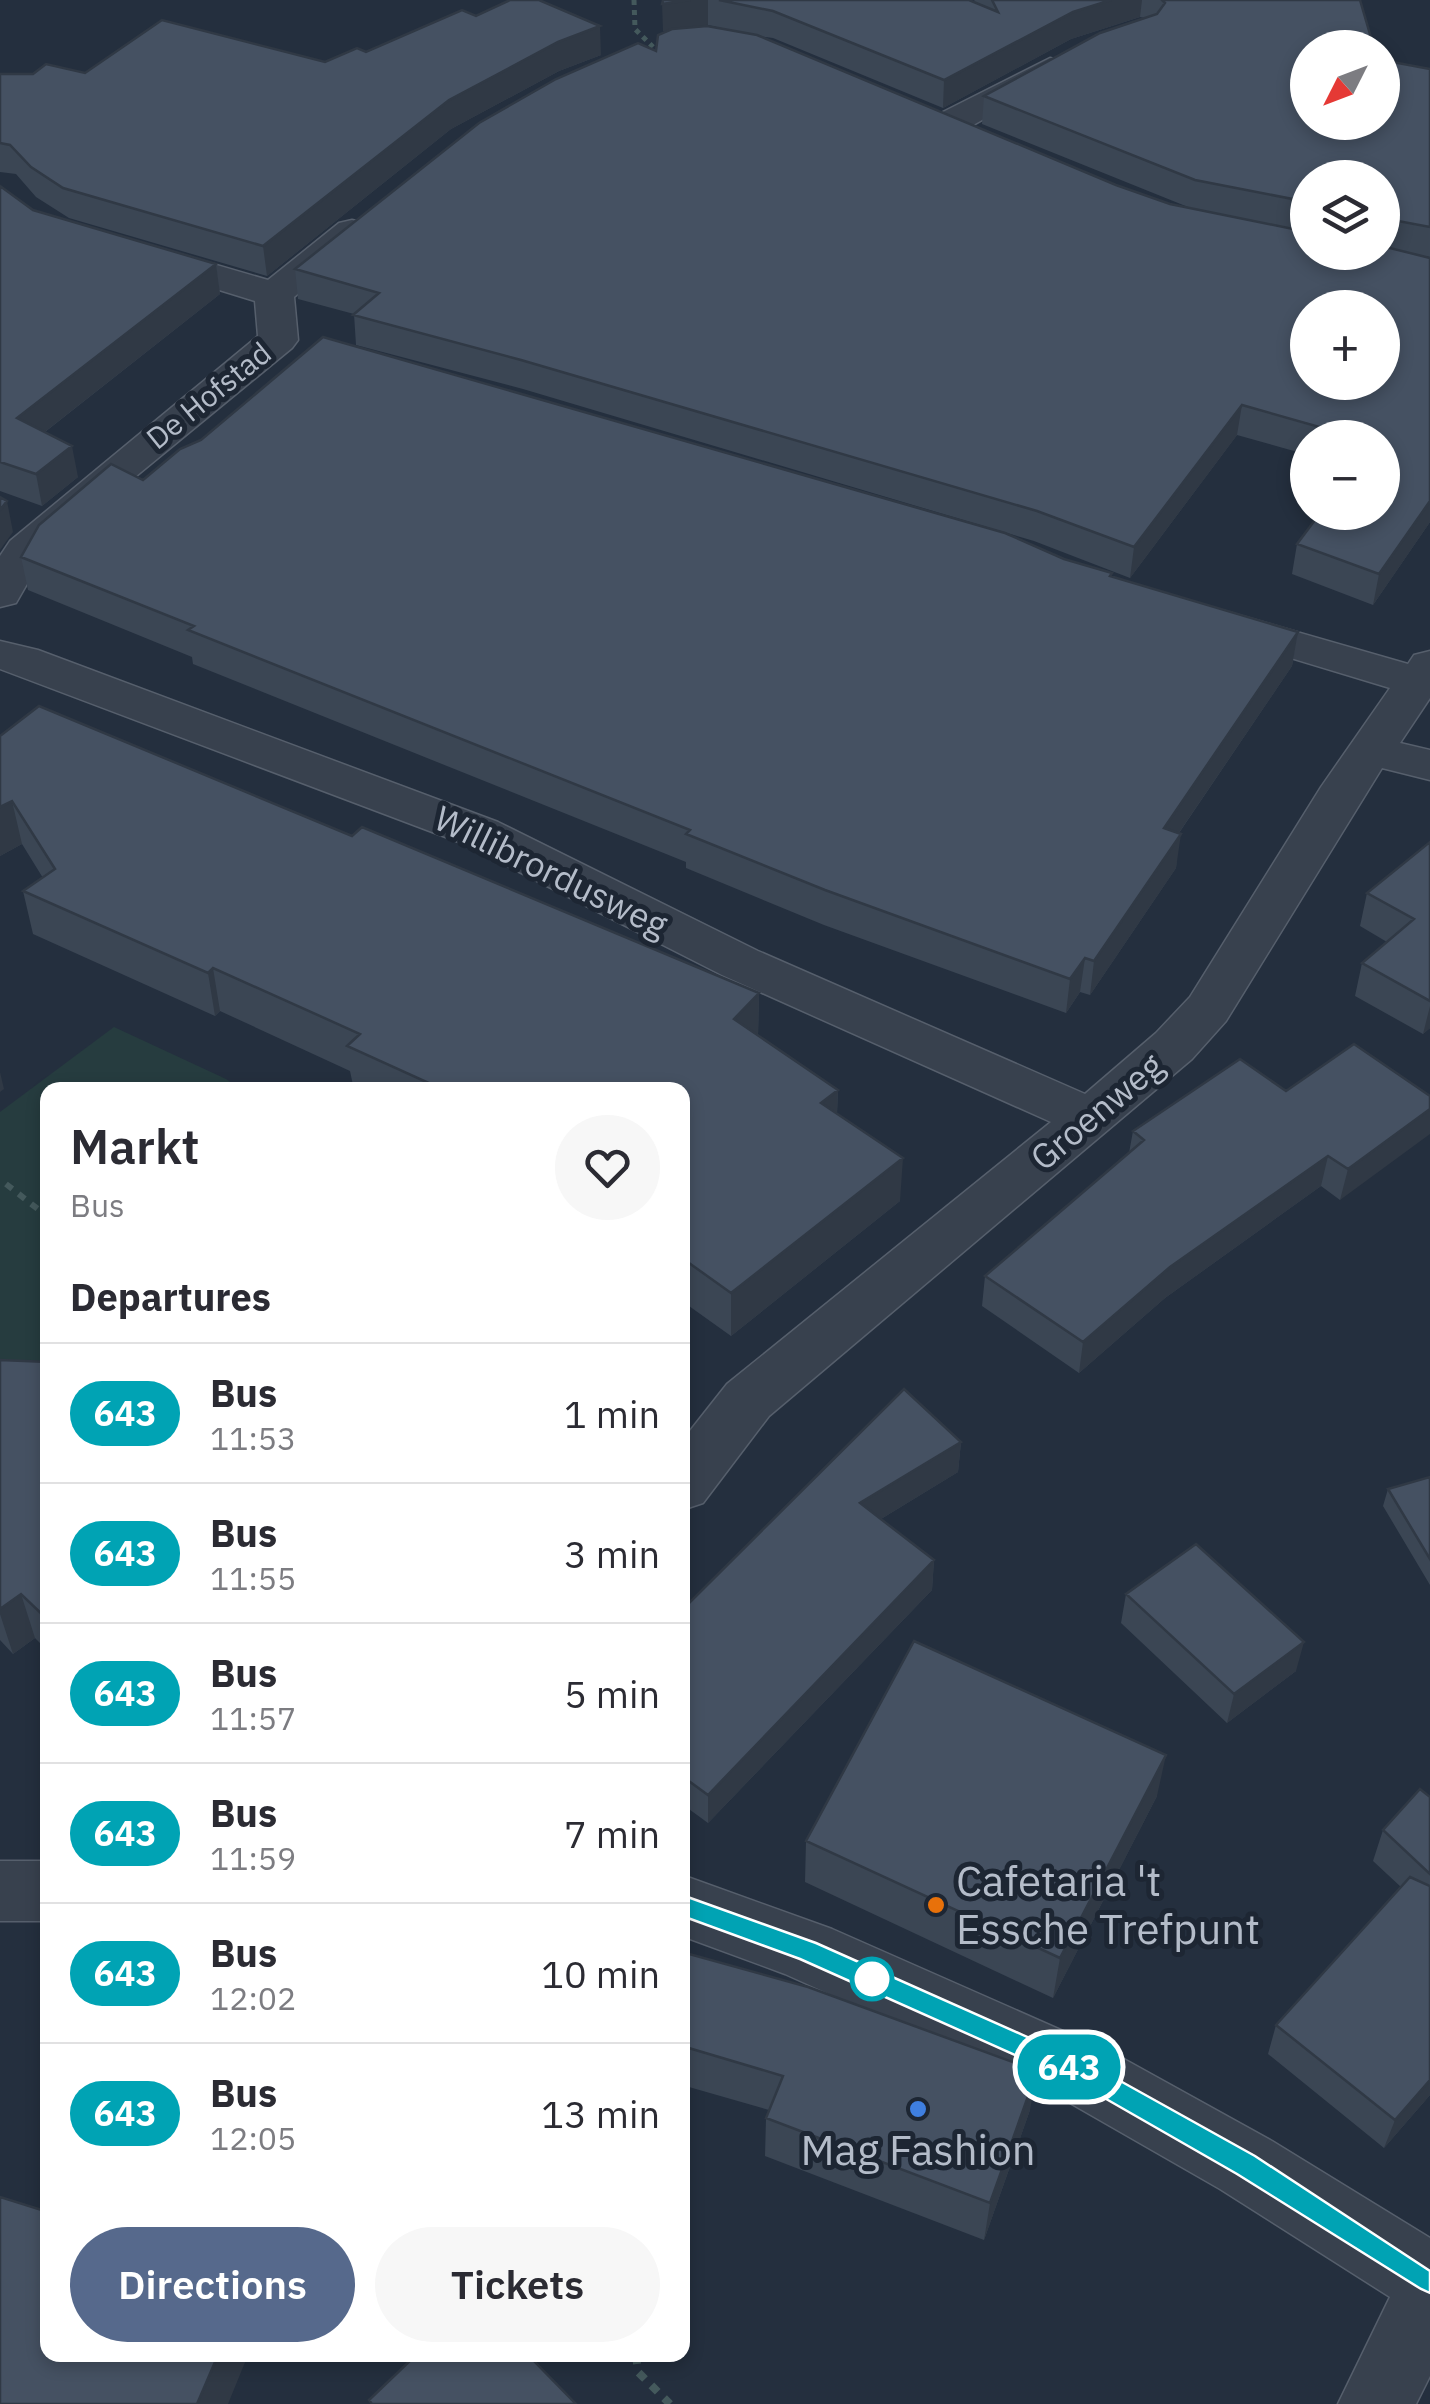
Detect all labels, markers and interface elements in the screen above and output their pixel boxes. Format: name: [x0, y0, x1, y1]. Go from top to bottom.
north arrow: [1290, 30, 1400, 140]
map controls: [1290, 30, 1400, 530]
button: layers: [1290, 160, 1400, 270]
button: +: [1290, 290, 1400, 400]
street label: De Hofstad: [138, 333, 278, 457]
button: −: [1290, 420, 1400, 530]
street label: Willibrordusweg: [427, 795, 676, 948]
street label: Groenweg: [1020, 1042, 1173, 1180]
text: Markt: [70, 1115, 199, 1177]
button: heart: [555, 1115, 660, 1220]
text: Bus: [70, 1184, 125, 1226]
text: Departures: [70, 1272, 271, 1321]
text: Bus: [210, 1368, 277, 1417]
text: 1 min: [564, 1389, 660, 1438]
text: 643: [93, 1390, 157, 1436]
text: 11:53: [210, 1417, 296, 1459]
text: Bus: [210, 1508, 277, 1557]
text: 3 min: [564, 1529, 660, 1578]
text: 643: [93, 1530, 157, 1576]
text: 11:55: [210, 1557, 296, 1599]
text: Bus: [210, 1648, 277, 1697]
text: 5 min: [564, 1669, 660, 1718]
text: 643: [93, 1670, 157, 1716]
text: 11:57: [210, 1697, 296, 1739]
text: Bus: [210, 1788, 277, 1837]
text: 7 min: [564, 1809, 660, 1858]
text: 643: [93, 1810, 157, 1856]
text: 11:59: [210, 1837, 296, 1879]
place label: Cafetaria 't Essche Trefpunt: [956, 1853, 1260, 1956]
marker: Cafetaria 't Essche Trefpunt: [925, 1894, 947, 1916]
text: Bus: [210, 1928, 277, 1977]
text: 10 min: [541, 1949, 660, 1998]
text: 643: [93, 1950, 157, 1996]
unlabelled marker: [851, 1958, 893, 2000]
text: 12:02: [210, 1977, 296, 2019]
line badge: 643: [1012, 2034, 1126, 2100]
text: 643: [1037, 2044, 1101, 2090]
text: Bus: [210, 2068, 277, 2117]
text: 13 min: [541, 2089, 660, 2138]
text: 643: [93, 2090, 157, 2136]
marker: Mag Fashion: [907, 2098, 929, 2120]
text: 12:05: [210, 2117, 296, 2159]
place label: Mag Fashion: [800, 2122, 1036, 2177]
button: Directions: [70, 2227, 355, 2342]
button: Tickets: [375, 2227, 660, 2342]

